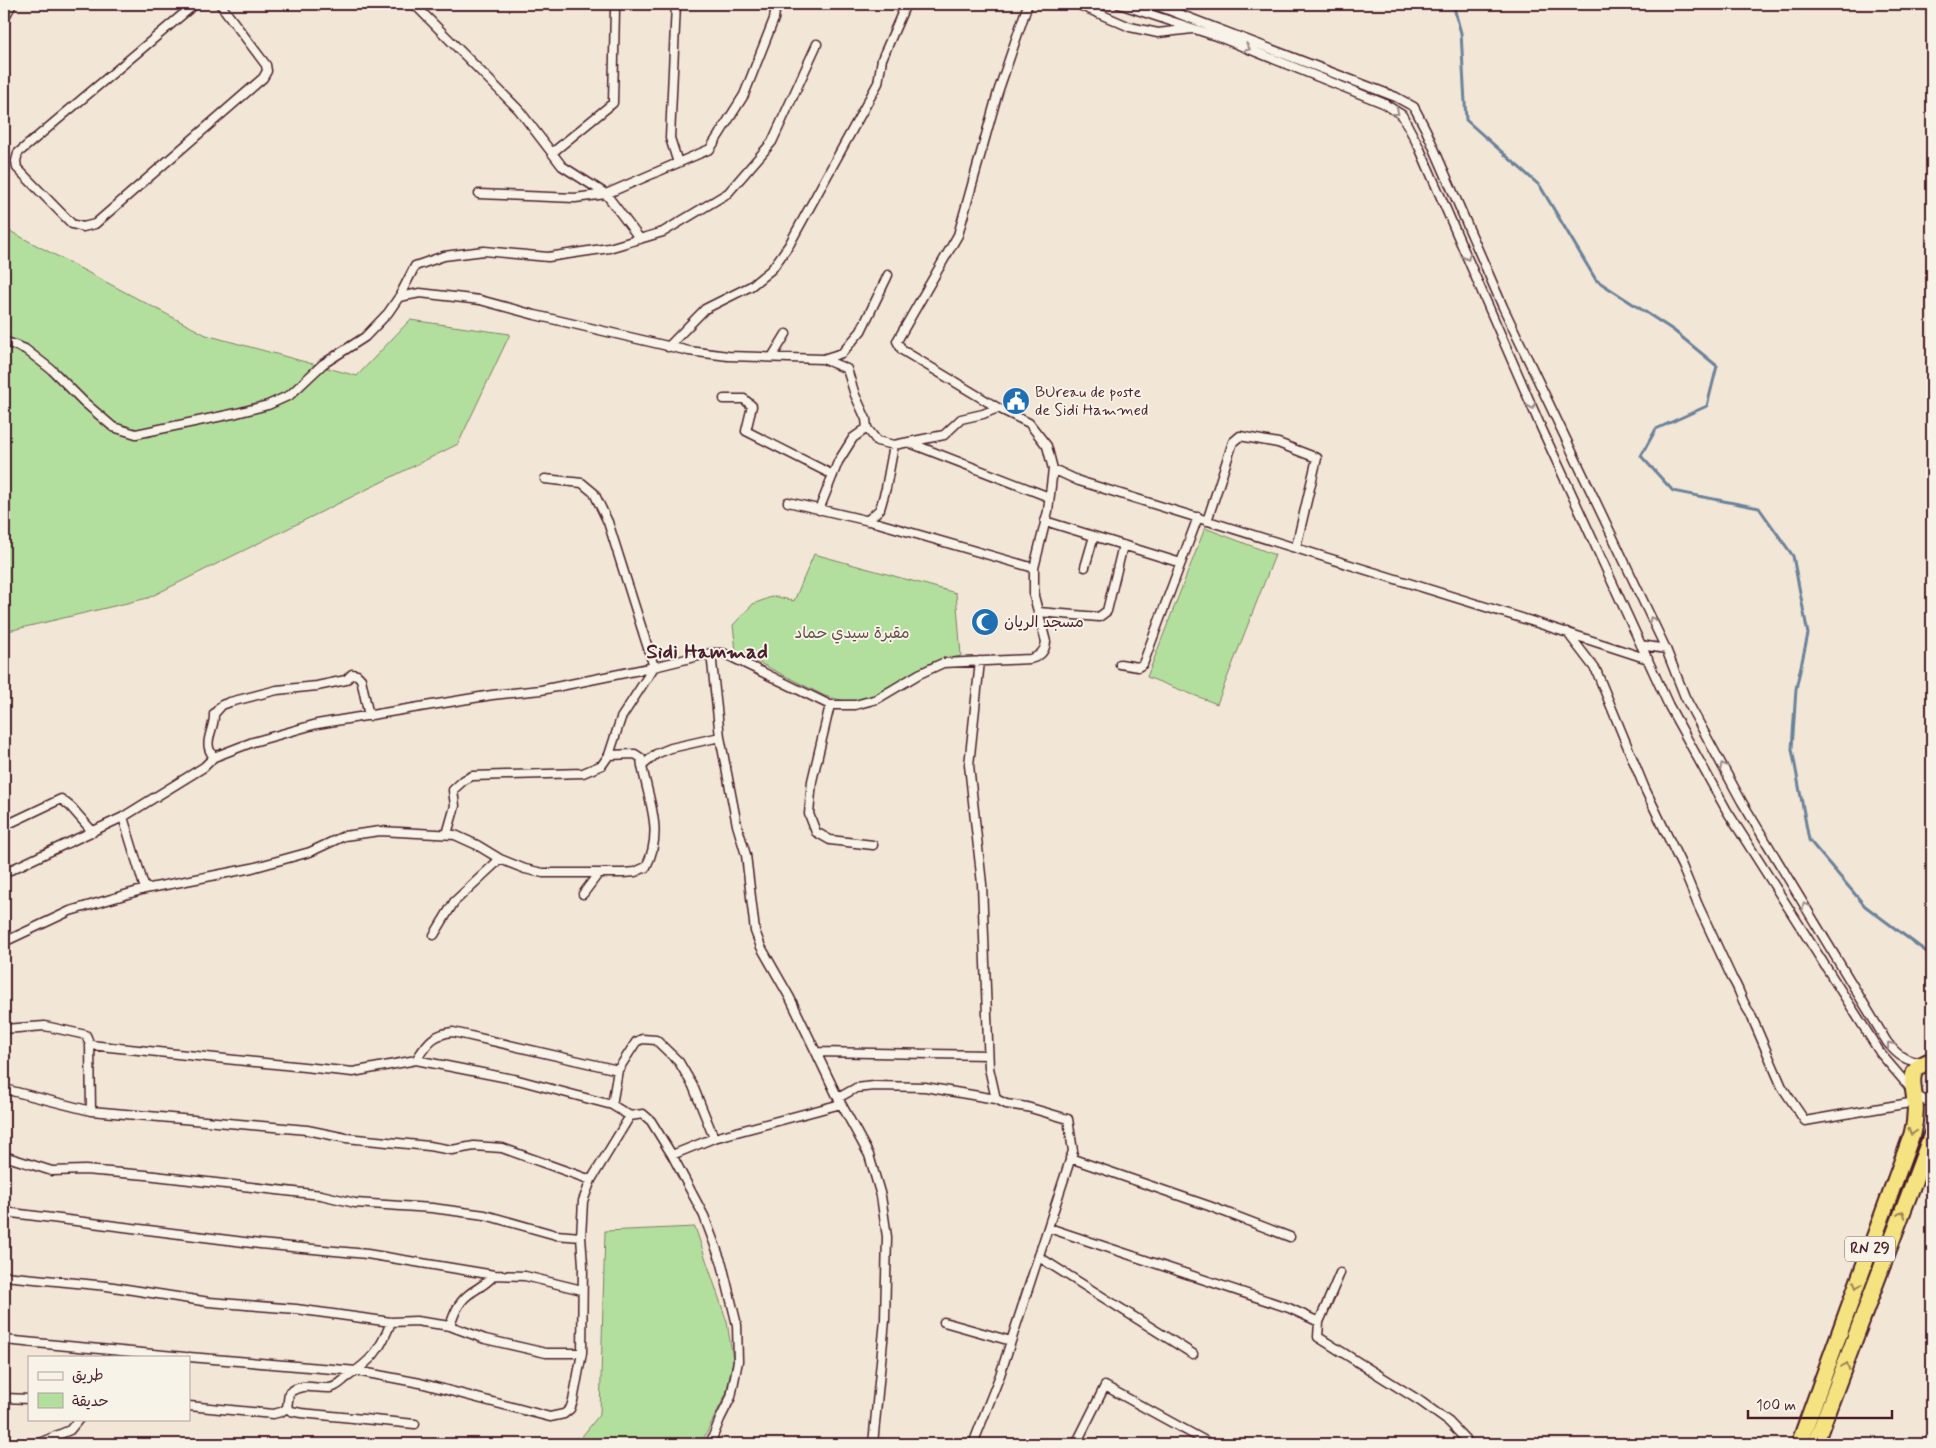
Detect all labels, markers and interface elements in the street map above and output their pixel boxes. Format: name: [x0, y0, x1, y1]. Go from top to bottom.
one-way arrow: [1243, 43, 1251, 53]
one-way arrow: [1391, 106, 1400, 115]
one-way arrow: [1460, 252, 1471, 261]
place label: BUreau de poste de Sidi Hammed: [1035, 382, 1148, 421]
public building icon: BUreau de poste de Sidi Hammed: [1001, 386, 1031, 416]
one-way arrow: [1525, 401, 1536, 410]
mosque icon: مسجد الريان: [970, 607, 1000, 637]
place label: مسجد الريان: [1004, 612, 1084, 633]
one-way arrow: [1648, 616, 1658, 625]
park label: مقبرة سيدي حماد: [795, 623, 909, 644]
district label: Sidi Hammad: [646, 638, 768, 666]
one-way arrow: [1719, 763, 1729, 772]
one-way arrow: [1802, 903, 1812, 912]
one-way arrow: [1887, 1042, 1895, 1051]
one-way arrow: [1907, 1128, 1918, 1137]
one-way arrow: [1896, 1210, 1906, 1219]
road number: RN 29: [1845, 1236, 1895, 1262]
one-way arrow: [1853, 1280, 1863, 1289]
legend: [28, 1356, 190, 1420]
one-way arrow: [1839, 1362, 1850, 1371]
text: طريق: [72, 1366, 104, 1386]
scale bar: [1748, 1388, 1892, 1420]
text: حديقة: [72, 1392, 109, 1412]
text: 100 m: [1756, 1396, 1796, 1416]

